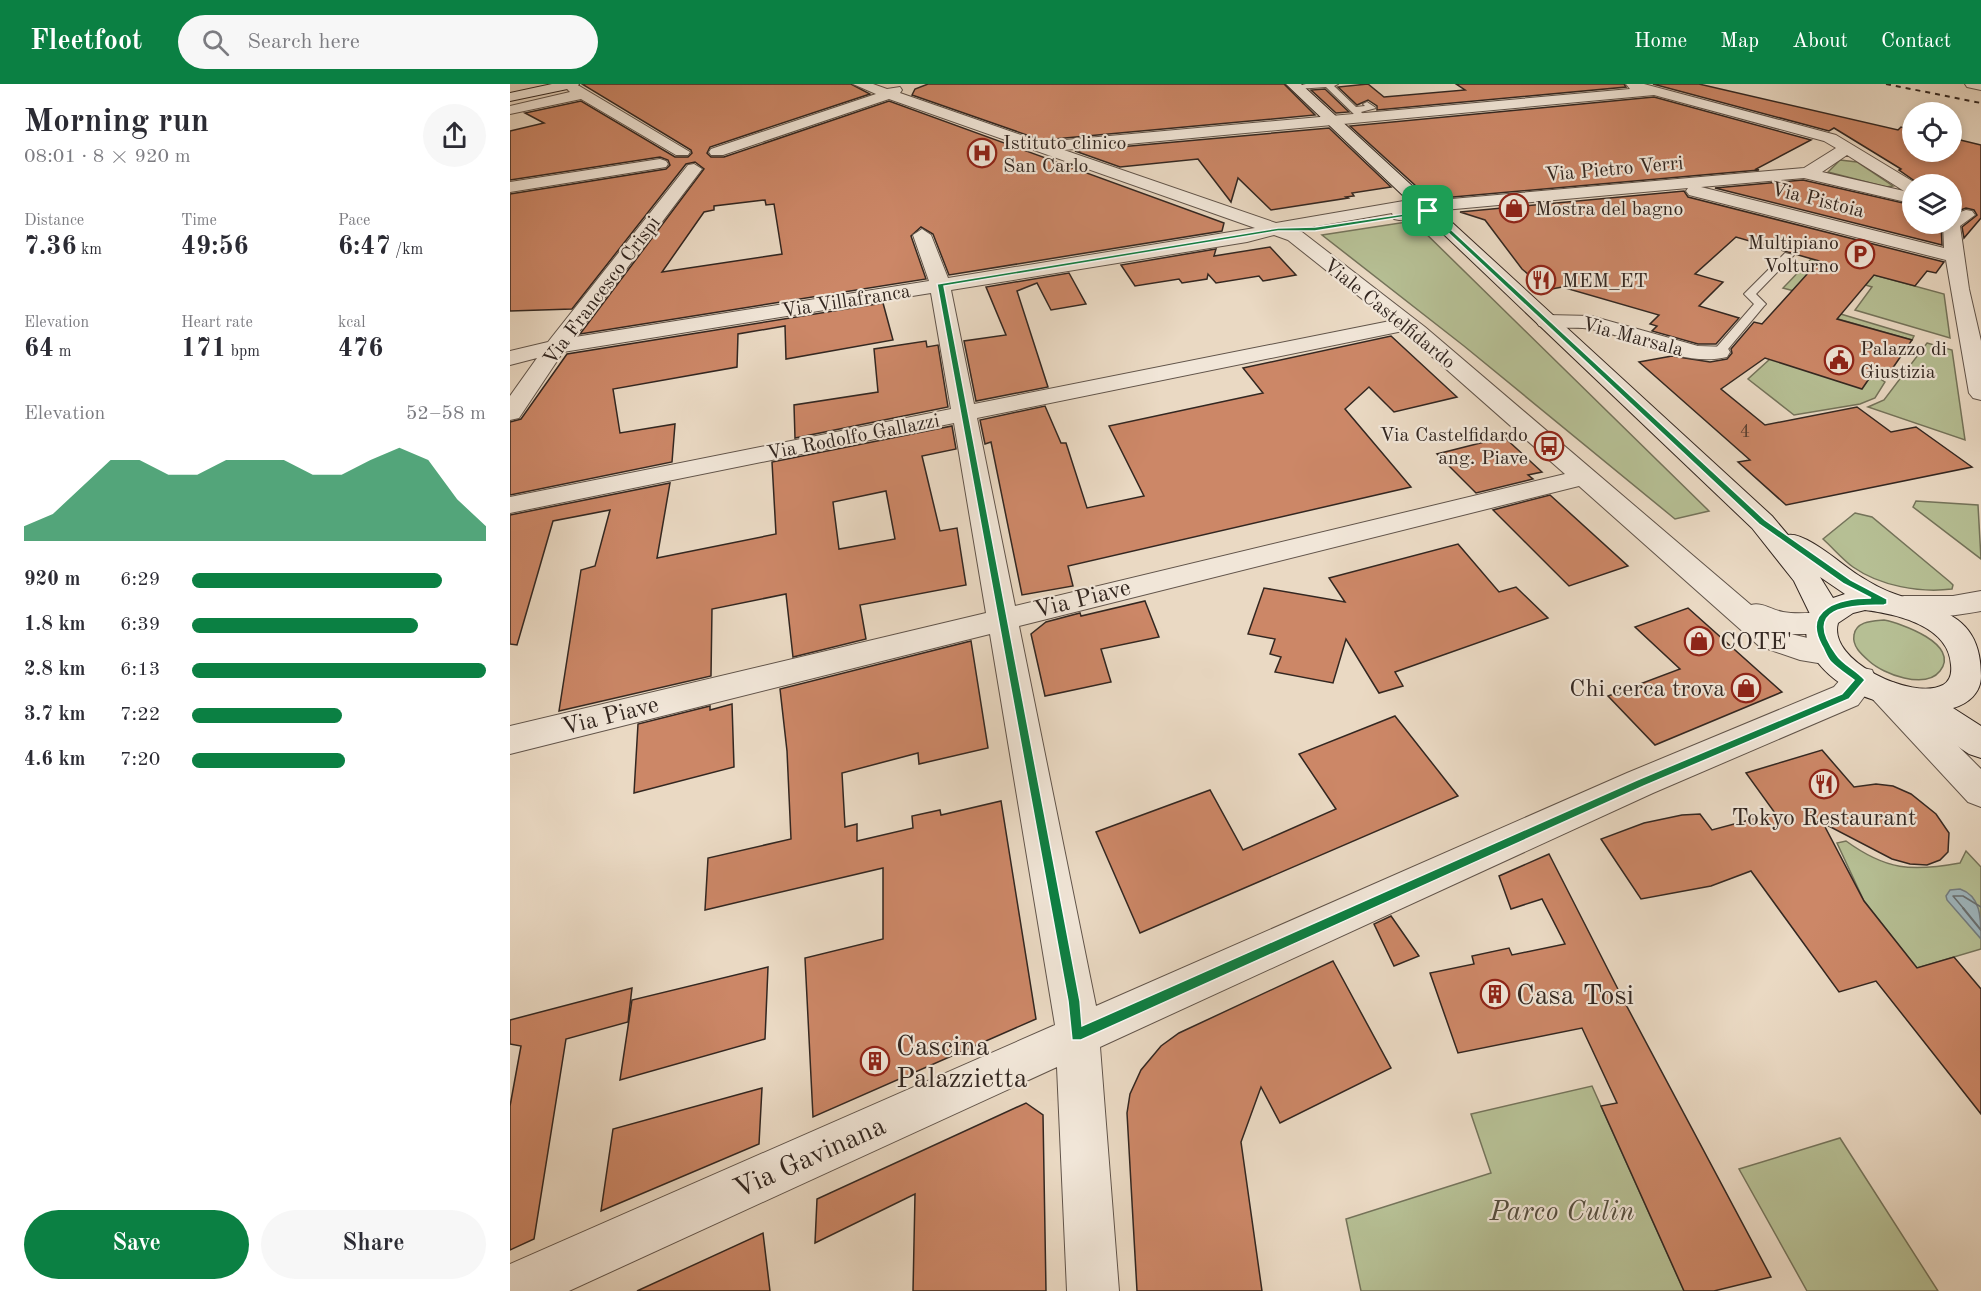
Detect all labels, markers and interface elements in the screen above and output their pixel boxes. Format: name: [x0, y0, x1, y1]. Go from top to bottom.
search box: [178, 15, 598, 69]
icon: search: [199, 26, 232, 59]
text: Fleetfoot: [30, 28, 142, 56]
text: Search here: [247, 31, 360, 53]
text: Home: [1634, 31, 1687, 52]
text: Map: [1720, 31, 1759, 52]
text: About: [1792, 31, 1848, 52]
text: Contact: [1881, 31, 1951, 52]
map controls: [1902, 102, 1962, 234]
button: locate: [1902, 102, 1962, 162]
button: share: [423, 104, 486, 167]
text: Morning run: [24, 106, 209, 139]
place label: Istituto clinico San Carlo: [1003, 134, 1127, 177]
hospital icon: Istituto clinico San Carlo: [966, 137, 998, 169]
text: 08:01 · 8 × 920 m: [24, 147, 191, 167]
street label: Via Pietro Verri: [1544, 154, 1684, 186]
button: layers: [1902, 174, 1962, 234]
street label: Via Pistoia: [1769, 180, 1866, 222]
pin: [1402, 185, 1453, 236]
shop icon: Mostra del bagno: [1498, 192, 1530, 224]
icon: arrive: [1411, 194, 1444, 227]
place label: Mostra del bagno: [1535, 200, 1683, 220]
text: Distance: [24, 213, 84, 229]
text: Time: [181, 213, 217, 229]
text: Pace: [338, 213, 370, 229]
street label: Via Francesco Crispi: [540, 213, 665, 369]
text: 7.36: [24, 234, 77, 260]
text: 49:56: [181, 234, 249, 260]
text: 6:47: [338, 234, 391, 260]
place label: Multipiano Volturno: [1747, 234, 1839, 277]
parking icon: Multipiano Volturno: [1844, 238, 1876, 270]
text: km: [77, 242, 102, 258]
text: /km: [391, 242, 423, 258]
street label: Viale Castelfidardo: [1319, 255, 1458, 374]
restaurant icon: MEM_ET: [1525, 264, 1557, 296]
place label: MEM_ET: [1562, 272, 1648, 292]
street label: Via Villafranca: [780, 282, 912, 322]
text: Elevation: [24, 315, 89, 331]
text: Heart rate: [181, 315, 253, 331]
text: kcal: [338, 315, 366, 331]
street label: Via Marsala: [1580, 315, 1685, 361]
text: 64: [24, 336, 54, 362]
text: 171: [181, 336, 226, 362]
text: 476: [338, 336, 383, 362]
place label: Palazzo di Giustizia: [1860, 340, 1947, 383]
text: m: [54, 344, 71, 360]
text: bpm: [226, 344, 260, 360]
public building icon: Palazzo di Giustizia: [1823, 344, 1855, 376]
text: Elevation: [24, 404, 105, 424]
text: 52–58 m: [406, 404, 486, 424]
street label: Via Rodolfo Gallazzi: [765, 411, 941, 465]
house number: 4: [1740, 423, 1750, 441]
place label: Via Castelfidardo ang. Piave: [1380, 426, 1528, 469]
bus stop icon: Via Castelfidardo ang. Piave: [1533, 430, 1565, 462]
text: 920 m: [24, 570, 80, 590]
text: 6:29: [120, 570, 160, 590]
street label: Via Piave: [1032, 576, 1133, 624]
text: 1.8 km: [24, 615, 86, 635]
text: 6:39: [120, 615, 160, 635]
shop icon: COTE': [1683, 625, 1715, 657]
place label: COTE': [1720, 631, 1792, 655]
text: 2.8 km: [24, 660, 86, 680]
text: 6:13: [120, 660, 160, 680]
shop icon: Chi cerca trova: [1730, 672, 1762, 704]
place label: Chi cerca trova: [1569, 678, 1725, 702]
street label: Via Piave: [560, 693, 661, 741]
text: 3.7 km: [24, 705, 86, 725]
text: 7:22: [120, 705, 160, 725]
text: 4.6 km: [24, 750, 86, 770]
text: 7:20: [120, 750, 160, 770]
restaurant icon: Tokyo Restaurant: [1808, 768, 1840, 800]
place label: Tokyo Restaurant: [1732, 807, 1916, 831]
building icon: Casa Tosi: [1479, 978, 1511, 1010]
place label: Casa Tosi: [1516, 983, 1634, 1011]
place label: Cascina Palazzietta: [896, 1034, 1028, 1094]
building icon: Cascina Palazzietta: [859, 1045, 891, 1077]
street label: Via Gavinana: [730, 1113, 891, 1205]
park label: Parco Culin: [1488, 1199, 1635, 1227]
button: Save: [24, 1210, 249, 1279]
button: Share: [261, 1210, 486, 1279]

